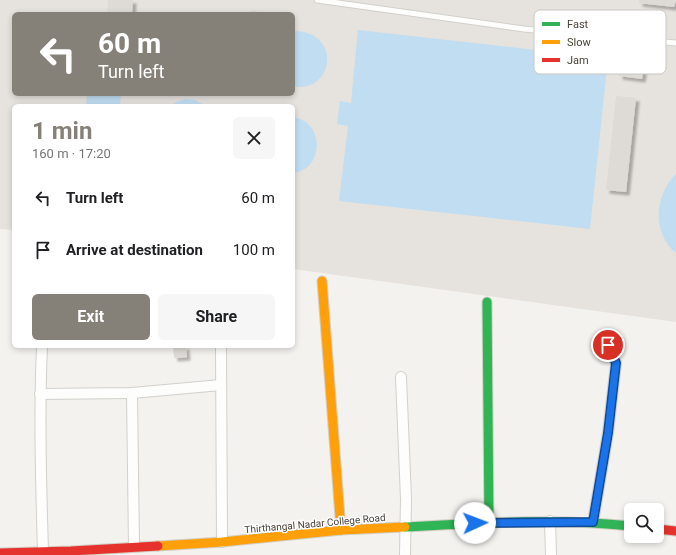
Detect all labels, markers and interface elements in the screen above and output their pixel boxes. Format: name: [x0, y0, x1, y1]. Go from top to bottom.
legend: [534, 10, 666, 74]
text: Fast: [567, 18, 589, 31]
text: 60 m: [98, 27, 161, 60]
icon: left: [32, 28, 84, 80]
text: Slow: [567, 36, 591, 49]
text: Jam: [567, 54, 589, 67]
text: Turn left: [98, 61, 164, 82]
text: 1 min: [32, 117, 92, 145]
button: close: [233, 117, 275, 159]
text: 160 m · 17:20: [32, 146, 111, 161]
icon: left: [32, 187, 54, 209]
text: Turn left: [66, 189, 123, 207]
text: 60 m: [241, 189, 275, 207]
icon: arrive: [32, 239, 54, 261]
text: Arrive at destination: [66, 241, 203, 259]
text: 100 m: [233, 241, 275, 259]
button: Exit: [32, 294, 150, 340]
button: Share: [158, 294, 275, 340]
pin: [591, 328, 625, 362]
icon: arrive: [597, 334, 619, 356]
position arrow: [454, 502, 496, 544]
map controls: [624, 503, 664, 543]
button: search: [624, 503, 664, 543]
street label: Thirthangal Nadar College Road: [244, 512, 386, 535]

